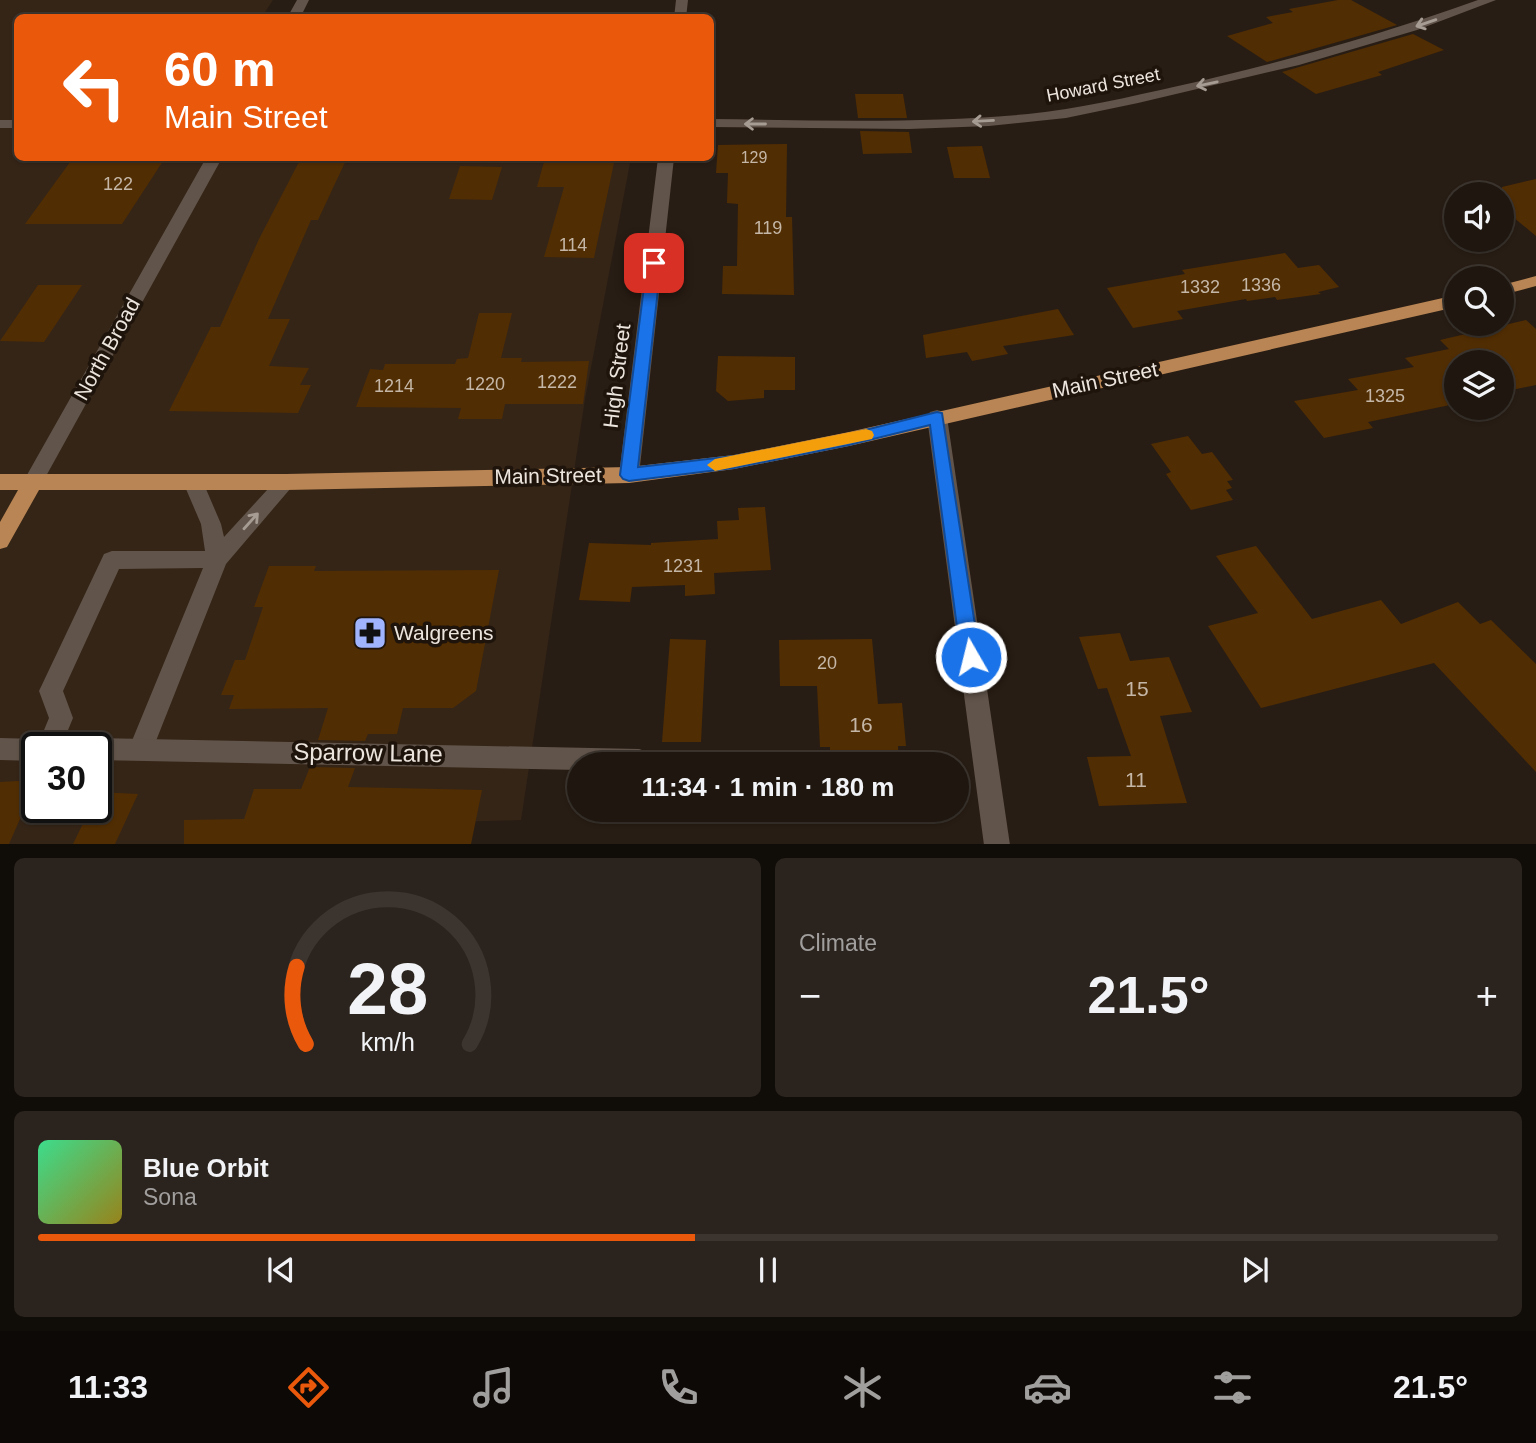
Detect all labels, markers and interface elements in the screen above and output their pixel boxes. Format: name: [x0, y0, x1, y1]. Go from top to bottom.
one-way arrow: [1415, 17, 1437, 30]
icon: left: [49, 42, 140, 133]
text: 60 m: [164, 42, 276, 96]
street label: Howard Street: [1045, 64, 1161, 106]
one-way arrow: [1196, 78, 1219, 91]
text: Main Street: [164, 99, 328, 135]
one-way arrow: [971, 115, 994, 128]
one-way arrow: [744, 117, 767, 131]
house number: 129: [741, 149, 767, 166]
house number: 122: [103, 174, 133, 194]
map controls: [1444, 182, 1514, 420]
button: sound: [1444, 182, 1514, 252]
house number: 119: [754, 218, 782, 238]
pin: [624, 233, 684, 293]
house number: 114: [559, 235, 587, 255]
icon: arrive: [635, 244, 673, 282]
button: search: [1444, 266, 1514, 336]
house number: 1336: [1241, 275, 1281, 295]
house number: 1332: [1180, 277, 1220, 297]
street label: North Broad: [69, 294, 144, 404]
street label: High Street: [599, 322, 634, 429]
button: layers: [1444, 350, 1514, 420]
street label: Main Street: [1050, 357, 1160, 402]
house number: 1222: [537, 372, 577, 392]
house number: 1220: [465, 374, 505, 394]
house number: 1214: [374, 376, 414, 396]
house number: 1325: [1365, 386, 1405, 406]
street label: Main Street: [494, 463, 602, 488]
one-way arrow: [243, 512, 259, 530]
house number: 1231: [663, 556, 703, 576]
pharmacy icon: Walgreens: [351, 614, 389, 652]
position arrow: [934, 620, 1008, 694]
place label: Walgreens: [394, 621, 494, 644]
house number: 20: [817, 653, 837, 673]
house number: 15: [1125, 677, 1149, 700]
house number: 16: [849, 713, 873, 736]
speed limit sign: 30: [21, 732, 112, 823]
street label: Sparrow Lane: [293, 738, 443, 767]
house number: 11: [1125, 768, 1147, 791]
text: 11:34 · 1 min · 180 m: [642, 772, 894, 802]
text: Climate: [799, 930, 877, 956]
text: 28: [347, 948, 428, 1029]
text: 21.5°: [1087, 966, 1210, 1024]
text: −: [799, 975, 821, 1017]
text: +: [1476, 975, 1498, 1017]
text: km/h: [360, 1027, 415, 1055]
text: Blue Orbit: [143, 1153, 269, 1183]
text: Sona: [143, 1184, 197, 1210]
icon: previous: [262, 1251, 300, 1289]
icon: pause: [749, 1251, 787, 1289]
icon: next: [1236, 1251, 1274, 1289]
icon: directions: [284, 1363, 333, 1412]
icon: music: [469, 1363, 518, 1412]
icon: phone: [654, 1363, 703, 1412]
icon: climate: [838, 1363, 887, 1412]
icon: car: [1023, 1363, 1072, 1412]
icon: filters: [1208, 1363, 1257, 1412]
text: 11:33: [68, 1369, 148, 1405]
text: 21.5°: [1393, 1369, 1468, 1405]

